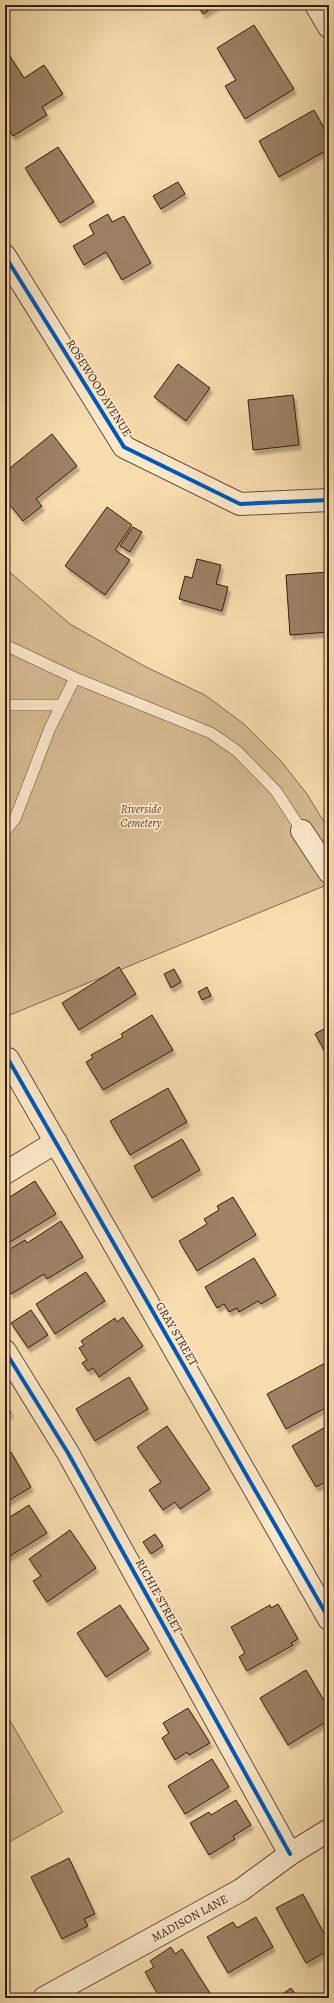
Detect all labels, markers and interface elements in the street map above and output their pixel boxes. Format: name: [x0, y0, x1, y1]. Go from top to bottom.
street label: ROSEWOOD AVENUE: [63, 336, 135, 440]
park label: Riverside Cemetery: [120, 801, 163, 831]
street label: GRAY STREET: [152, 1299, 202, 1369]
street label: RICHIE STREET: [132, 1556, 186, 1637]
street label: MADISON LANE: [149, 1891, 231, 1946]

